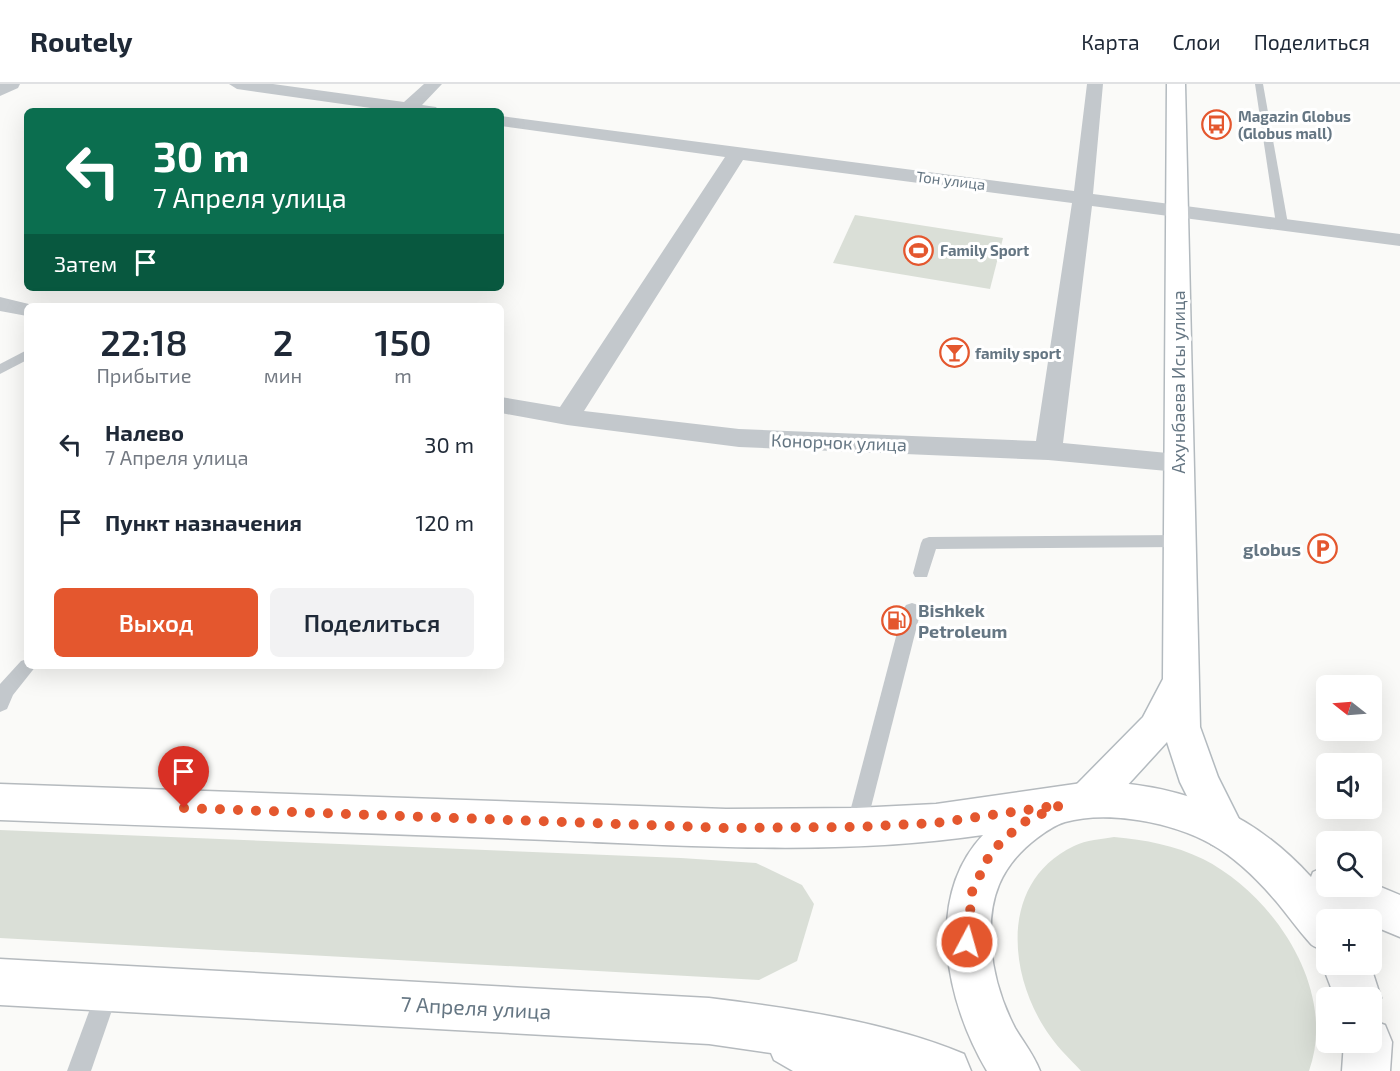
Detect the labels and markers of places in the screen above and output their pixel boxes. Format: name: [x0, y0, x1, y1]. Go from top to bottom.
place label: Magazin Globus (Globus mall): [1238, 107, 1351, 142]
bus stop icon: Magazin Globus (Globus mall): [1201, 109, 1233, 141]
sports icon: Family Sport: [903, 234, 935, 266]
place label: Family Sport: [940, 241, 1029, 260]
bar icon: family sport: [938, 337, 970, 369]
place label: family sport: [975, 344, 1061, 363]
parking icon: globus: [1306, 533, 1338, 565]
place label: globus: [1243, 538, 1301, 560]
place label: Bishkek Petroleum: [918, 599, 1007, 642]
fuel station icon: Bishkek Petroleum: [881, 604, 913, 636]
pin: [158, 746, 209, 808]

